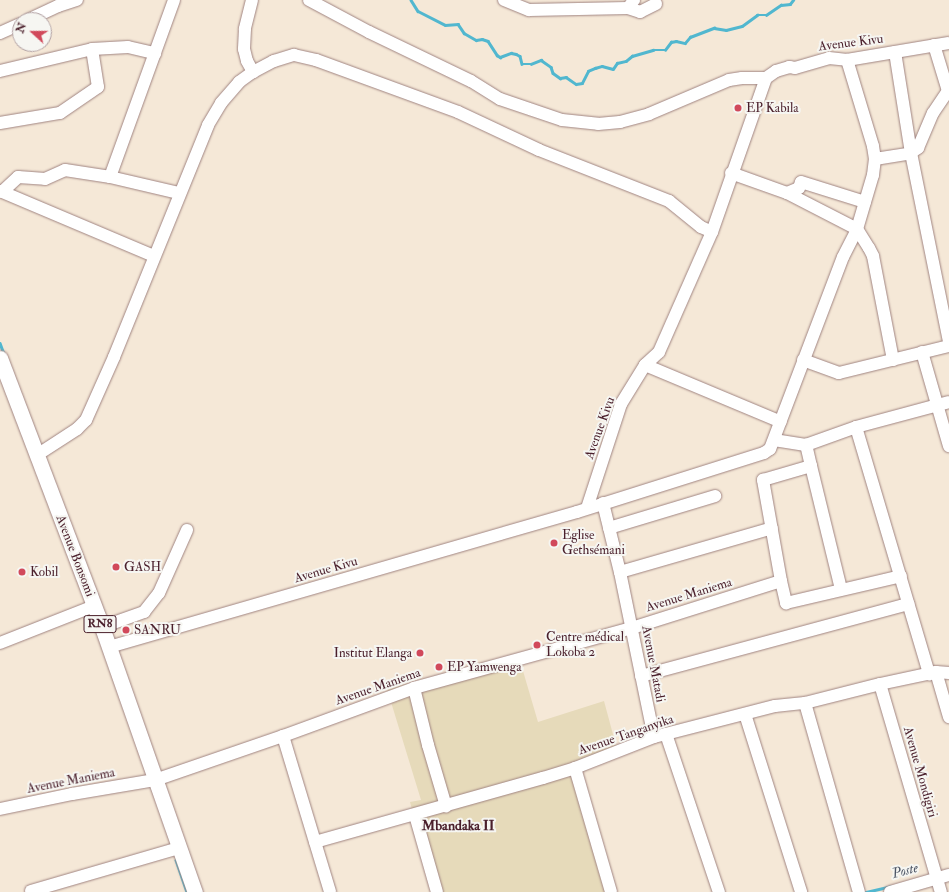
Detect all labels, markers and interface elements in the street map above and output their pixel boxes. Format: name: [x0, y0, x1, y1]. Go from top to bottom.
north arrow: [12, 12, 52, 52]
text: N: [13, 21, 29, 35]
street label: Avenue Kivu: [818, 31, 884, 55]
place label: EP Kabila: [746, 100, 799, 116]
marker: EP Kabila: [733, 103, 743, 113]
street label: Avenue Kivu: [582, 395, 618, 461]
street label: Avenue Bonsomi: [52, 513, 98, 599]
place label: Eglise Gethsémani: [562, 528, 625, 559]
marker: Eglise Gethsémani: [549, 538, 559, 548]
street label: Avenue Kivu: [293, 554, 359, 586]
place label: GASH: [124, 559, 161, 575]
marker: GASH: [111, 562, 121, 572]
place label: Kobil: [30, 564, 58, 580]
marker: Kobil: [17, 567, 27, 577]
street label: Avenue Maniema: [644, 575, 734, 615]
road number: RN8: [83, 614, 117, 634]
place label: SANRU: [134, 622, 181, 638]
street label: Avenue Matadi: [638, 624, 668, 704]
marker: SANRU: [121, 625, 131, 635]
place label: Centre médical Lokoba 2: [546, 630, 624, 661]
marker: Centre médical Lokoba 2: [531, 639, 543, 651]
place label: Institut Elanga: [334, 645, 412, 661]
marker: Institut Elanga: [415, 648, 425, 658]
place label: EP Yamwenga: [447, 659, 522, 675]
marker: EP Yamwenga: [434, 662, 444, 672]
street label: Avenue Maniema: [333, 665, 423, 709]
street label: Avenue Tanganyika: [576, 711, 676, 759]
street label: Avenue Mondigiri: [900, 725, 940, 819]
street label: Avenue Maniema: [26, 765, 116, 797]
district label: Mbandaka II: [422, 818, 494, 834]
water label: Poste: [890, 859, 920, 883]

